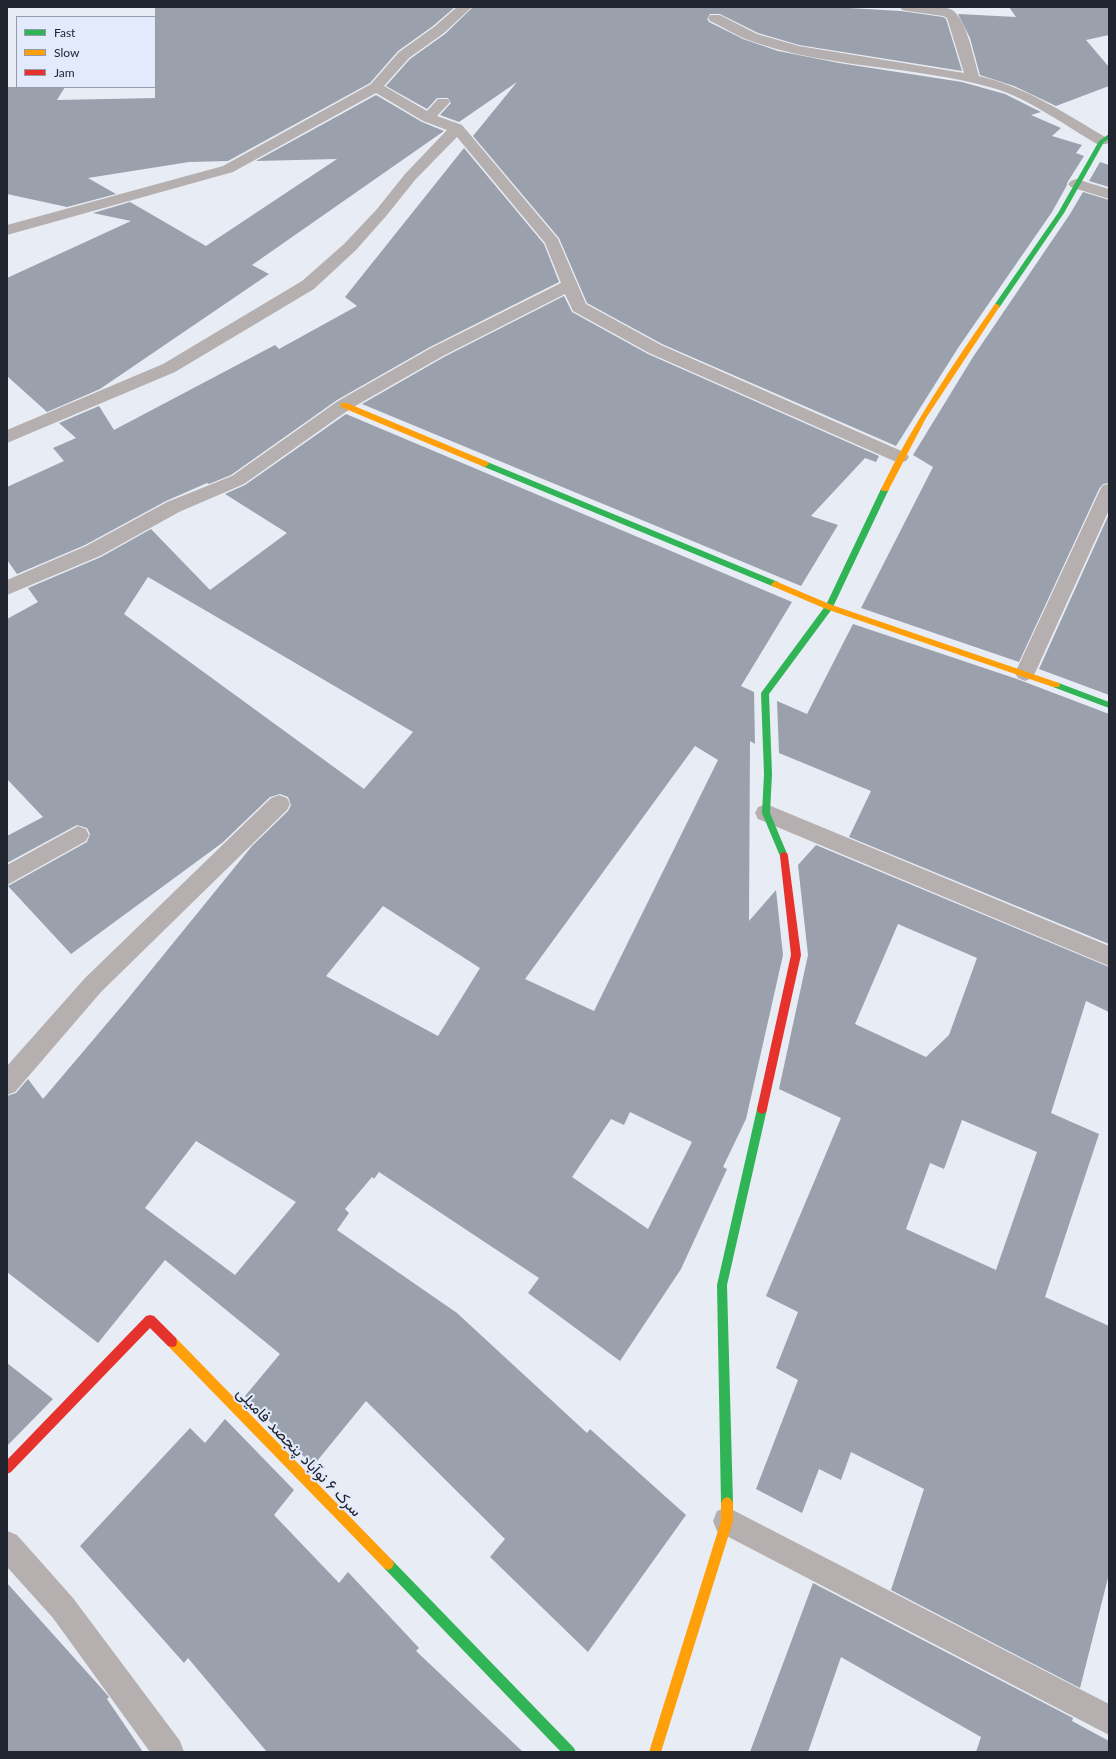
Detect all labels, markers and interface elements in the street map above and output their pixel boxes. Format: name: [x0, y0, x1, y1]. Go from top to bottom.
legend: [16, 16, 156, 88]
text: Fast: [54, 25, 75, 40]
text: Slow: [54, 45, 79, 60]
text: Jam: [54, 65, 75, 80]
street label: سرک ۶ نوآباد پنجصد فامیلی: [232, 1383, 366, 1521]

